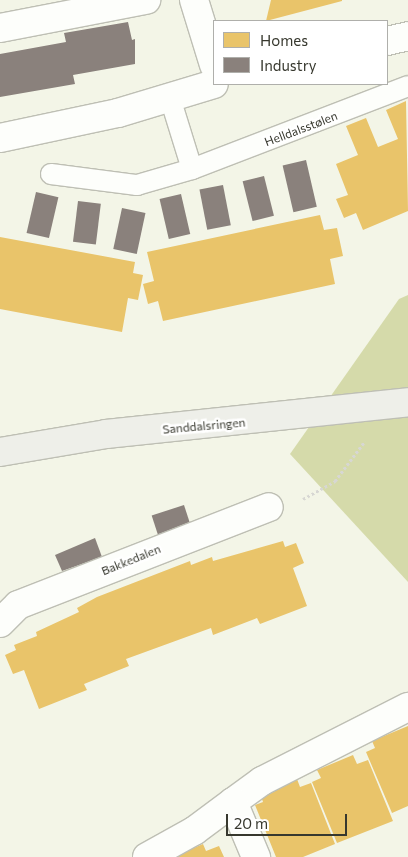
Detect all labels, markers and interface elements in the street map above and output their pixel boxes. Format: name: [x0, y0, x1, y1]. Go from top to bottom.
legend: [213, 20, 388, 85]
text: Homes: [260, 31, 308, 49]
text: Industry: [260, 56, 317, 74]
street label: Helldalsstølen: [263, 109, 339, 149]
street label: Sanddalsringen: [162, 415, 246, 437]
street label: Bakkedalen: [99, 542, 163, 578]
scale bar: [228, 804, 349, 836]
text: 20 m: [234, 814, 268, 832]

